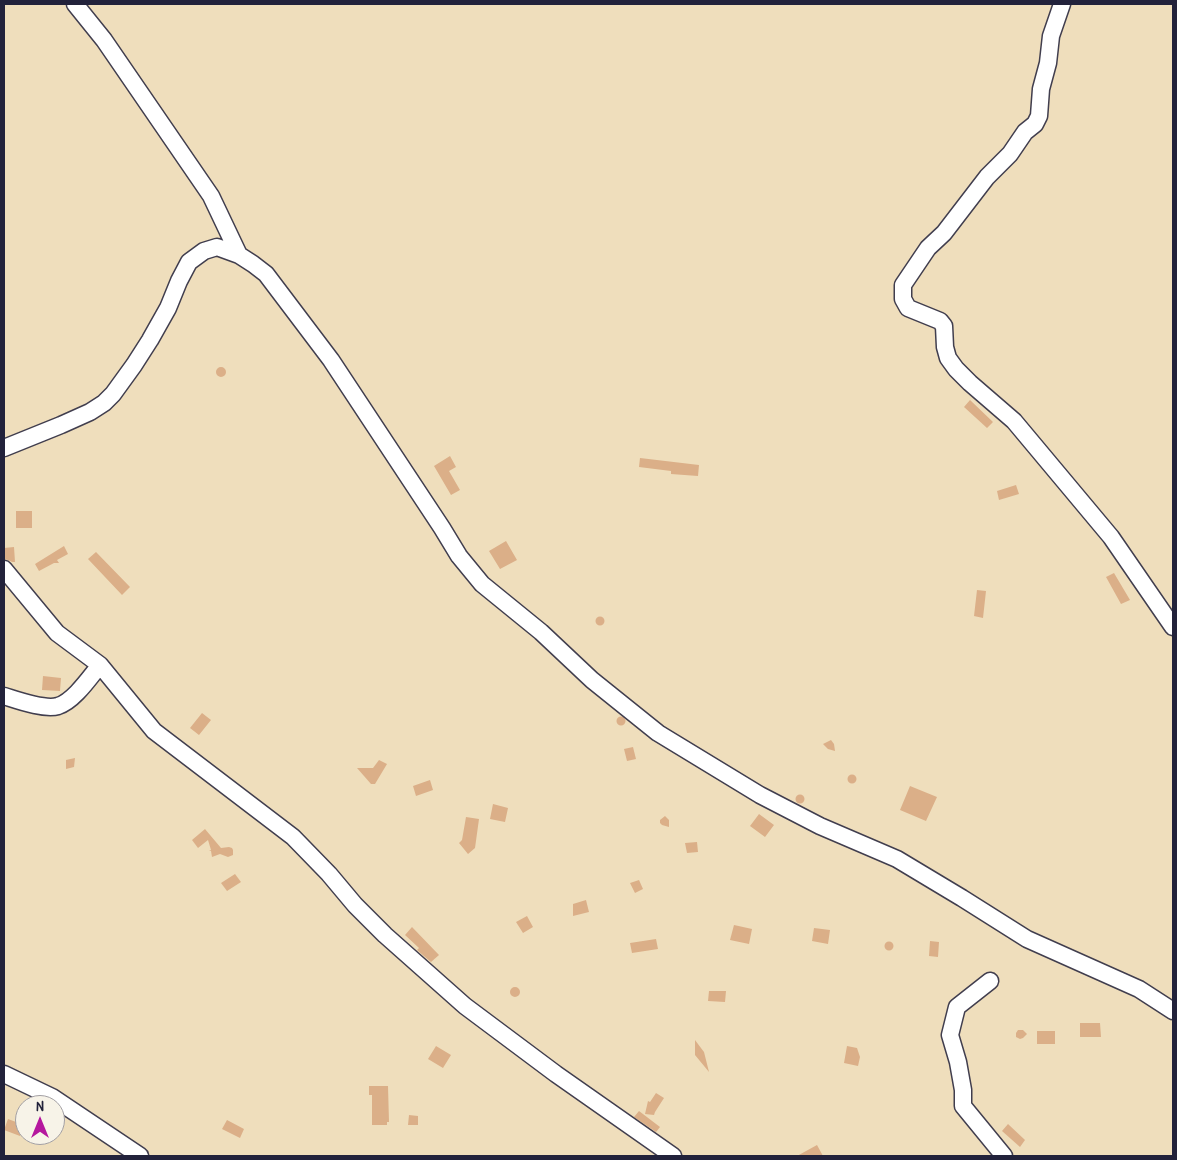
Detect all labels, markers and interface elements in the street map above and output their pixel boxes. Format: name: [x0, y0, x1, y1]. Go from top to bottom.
north arrow: [15, 1095, 65, 1145]
text: N: [36, 1096, 44, 1115]

